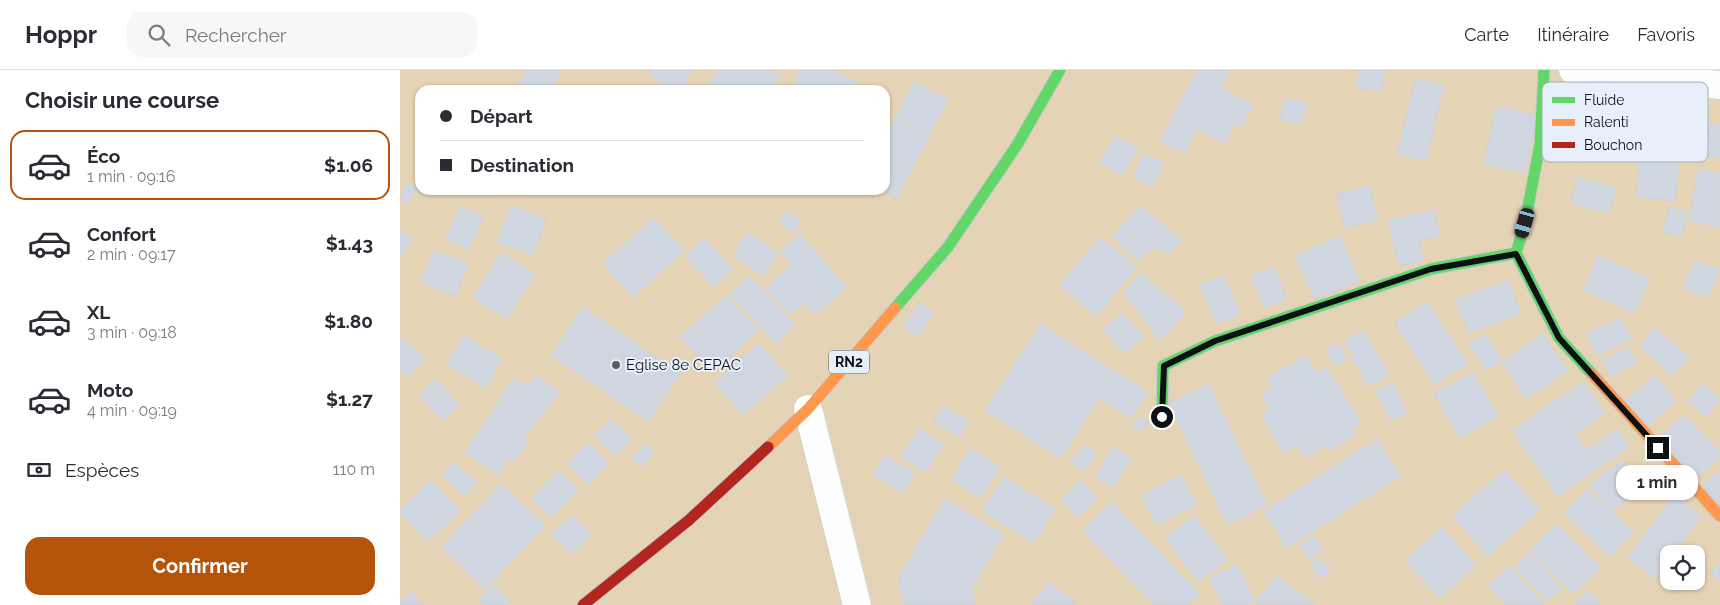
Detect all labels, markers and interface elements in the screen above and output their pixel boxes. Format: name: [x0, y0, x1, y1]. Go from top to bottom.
search box: [127, 12, 477, 57]
text: Hoppr: [25, 20, 97, 49]
icon: search: [145, 21, 173, 49]
text: Rechercher: [185, 24, 287, 46]
text: Carte: [1464, 24, 1509, 45]
text: Itinéraire: [1537, 24, 1609, 45]
text: Favoris: [1637, 24, 1695, 45]
legend: [1542, 82, 1708, 162]
text: Choisir une course: [25, 87, 219, 113]
text: Fluide: [1584, 92, 1624, 108]
text: Départ: [470, 105, 533, 127]
text: Ralenti: [1584, 114, 1629, 130]
text: Bouchon: [1584, 137, 1642, 153]
icon: car: [27, 143, 72, 188]
text: Éco: [87, 145, 120, 167]
text: $1.06: [324, 154, 373, 176]
text: Destination: [470, 154, 574, 176]
text: 1 min · 09:16: [87, 167, 175, 186]
car: [1513, 207, 1536, 239]
icon: car: [27, 221, 72, 266]
text: Confort: [87, 223, 156, 245]
text: $1.43: [326, 232, 373, 254]
text: 2 min · 09:17: [87, 245, 176, 264]
icon: car: [27, 299, 72, 344]
text: XL: [87, 301, 110, 323]
text: $1.80: [324, 310, 373, 332]
text: 3 min · 09:18: [87, 323, 177, 342]
road number: RN2: [829, 350, 869, 374]
place label: Eglise 8e CEPAC: [626, 356, 741, 374]
marker: Eglise 8e CEPAC: [610, 359, 622, 371]
icon: car: [27, 377, 72, 422]
text: Moto: [87, 379, 133, 401]
text: $1.27: [326, 388, 373, 410]
text: 4 min · 09:19: [87, 401, 177, 420]
route start: [1151, 406, 1173, 428]
route end: [1647, 437, 1669, 459]
icon: cash: [25, 456, 53, 484]
text: Espèces: [65, 459, 139, 481]
text: 110 m: [333, 460, 375, 479]
callout: 1 min: [1617, 466, 1699, 500]
text: 1 min: [1637, 473, 1677, 492]
button: Confirmer: [25, 537, 375, 595]
map controls: [1660, 545, 1705, 590]
button: locate: [1660, 545, 1705, 590]

